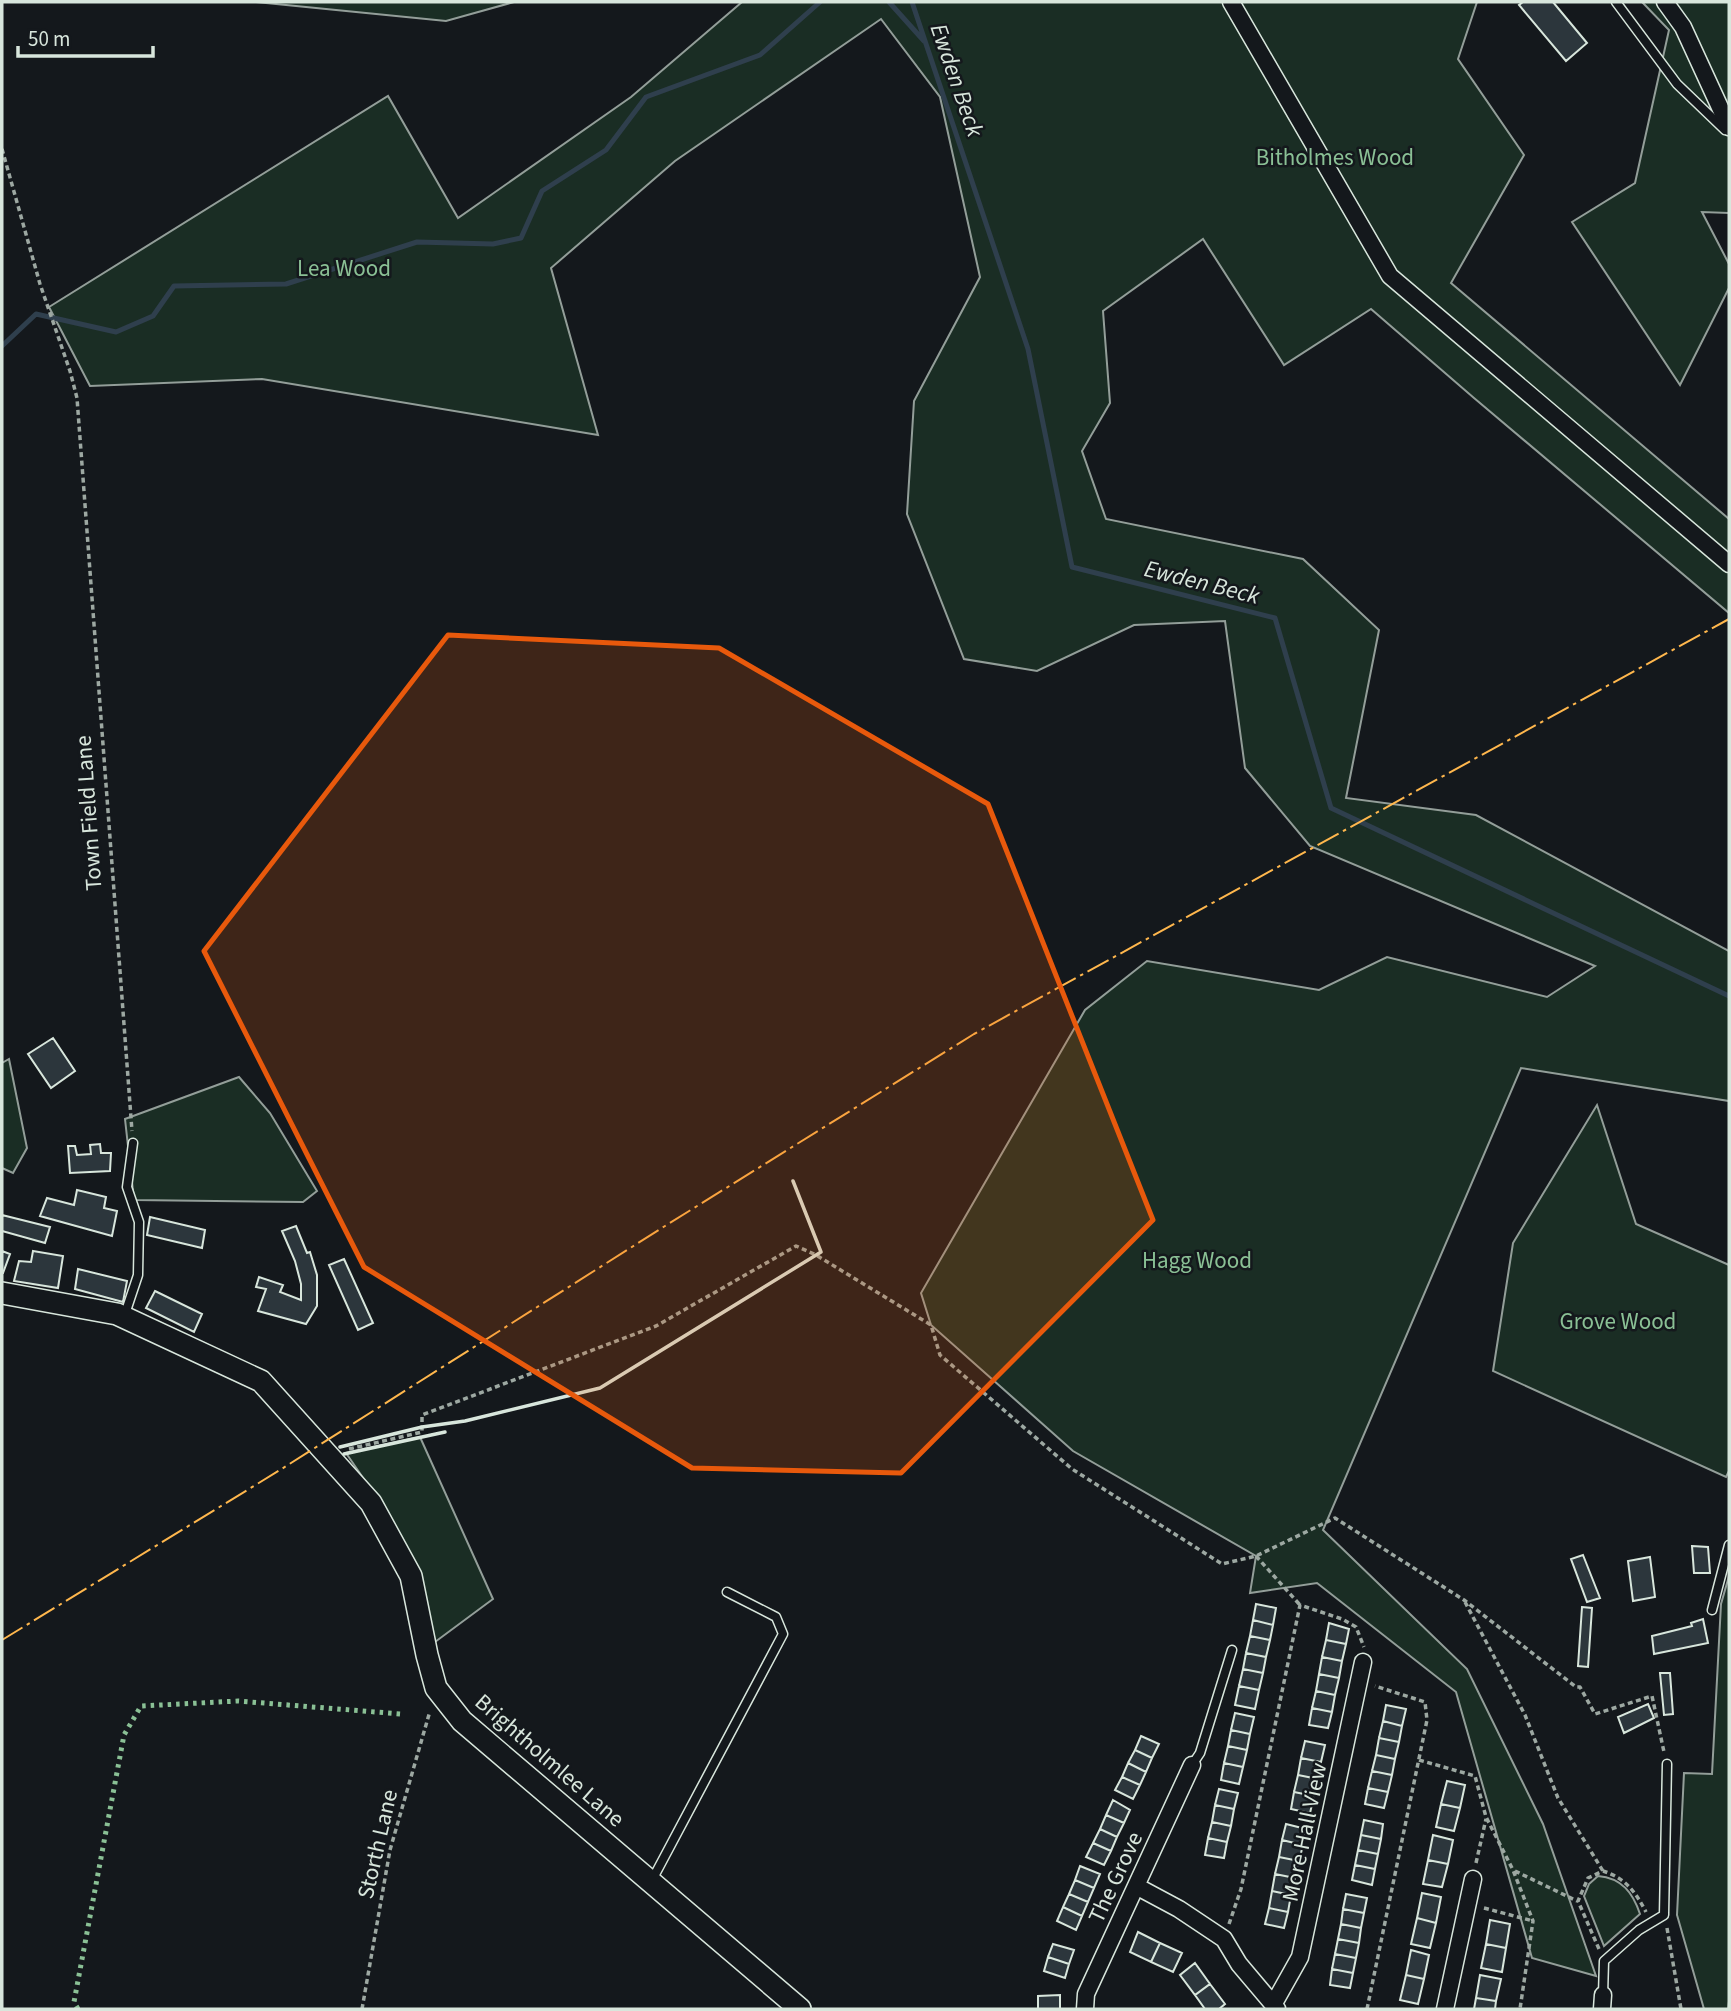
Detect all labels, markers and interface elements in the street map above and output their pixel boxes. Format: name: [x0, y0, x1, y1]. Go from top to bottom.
scale bar: [18, 14, 152, 58]
water label: Ewden Beck: [921, 19, 992, 142]
text: 50 m: [28, 24, 70, 54]
park label: Bitholmes Wood: [1256, 141, 1414, 174]
park label: Lea Wood: [297, 252, 391, 285]
water label: Ewden Beck: [1141, 551, 1264, 614]
street label: Town Field Lane: [67, 734, 110, 892]
park label: Hagg Wood: [1142, 1244, 1252, 1277]
park label: Grove Wood: [1560, 1305, 1676, 1338]
street label: Brightholmlee Lane: [468, 1686, 632, 1835]
street label: More Hall View: [1274, 1760, 1335, 1905]
street label: Storth Lane: [349, 1786, 406, 1902]
street label: The Grove: [1080, 1826, 1151, 1928]

